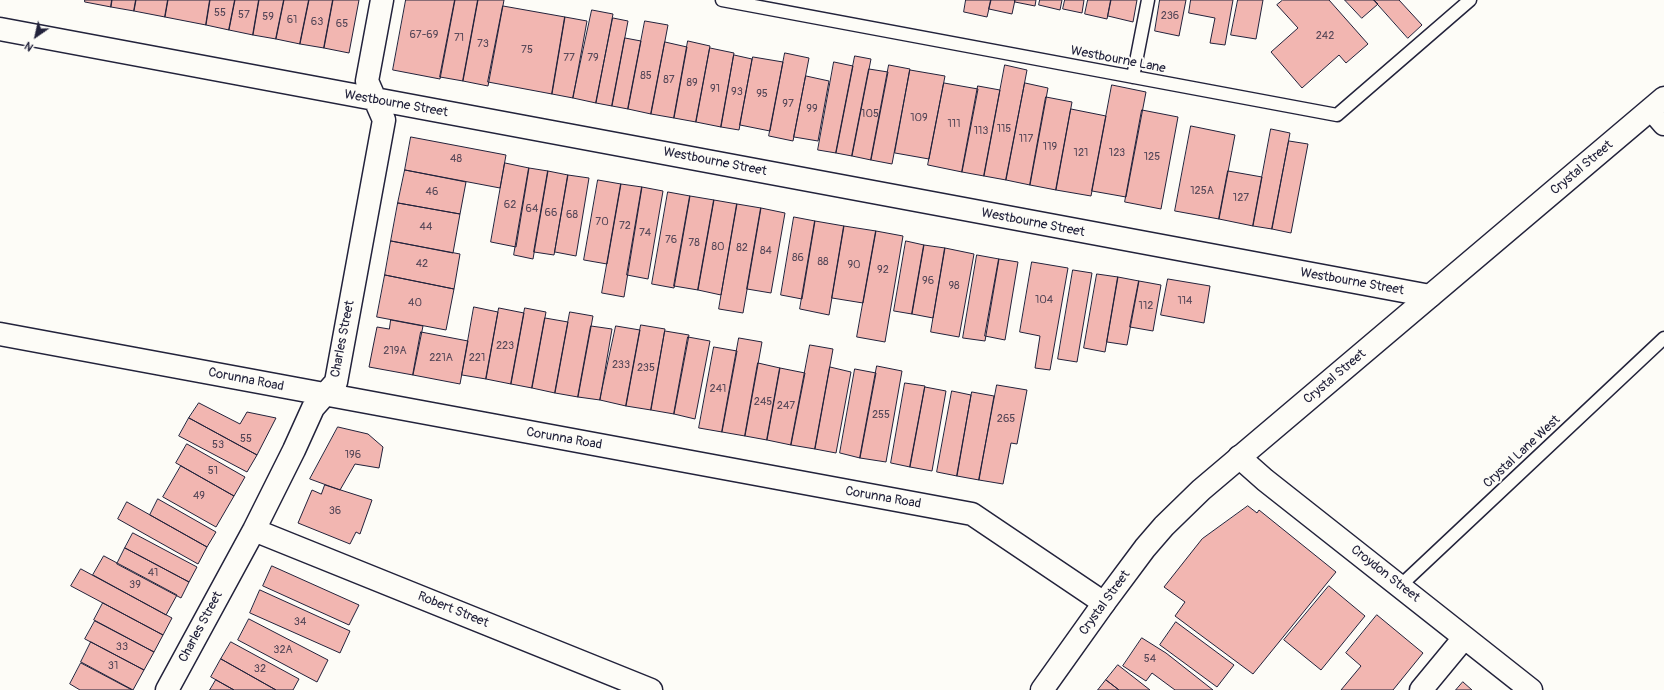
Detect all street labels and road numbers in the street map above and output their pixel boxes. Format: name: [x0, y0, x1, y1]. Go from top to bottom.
street label: Westbourne Lane: [1069, 43, 1167, 77]
street label: Westbourne Street: [343, 87, 449, 121]
street label: Crystal Street: [1548, 137, 1616, 199]
street label: Westbourne Street: [662, 144, 768, 180]
street label: Westbourne Street: [980, 205, 1086, 241]
street label: Westbourne Street: [1299, 265, 1405, 299]
street label: Charles Street: [328, 299, 358, 379]
street label: Crystal Street: [1301, 346, 1369, 408]
street label: Corunna Road: [207, 365, 285, 395]
street label: Crystal Lane West: [1480, 412, 1564, 492]
street label: Corunna Road: [525, 425, 603, 453]
street label: Corunna Road: [844, 484, 922, 512]
street label: Croydon Street: [1347, 542, 1423, 606]
street label: Crystal Street: [1076, 567, 1134, 639]
street label: Charles Street: [176, 589, 226, 665]
street label: Robert Street: [415, 589, 491, 631]

